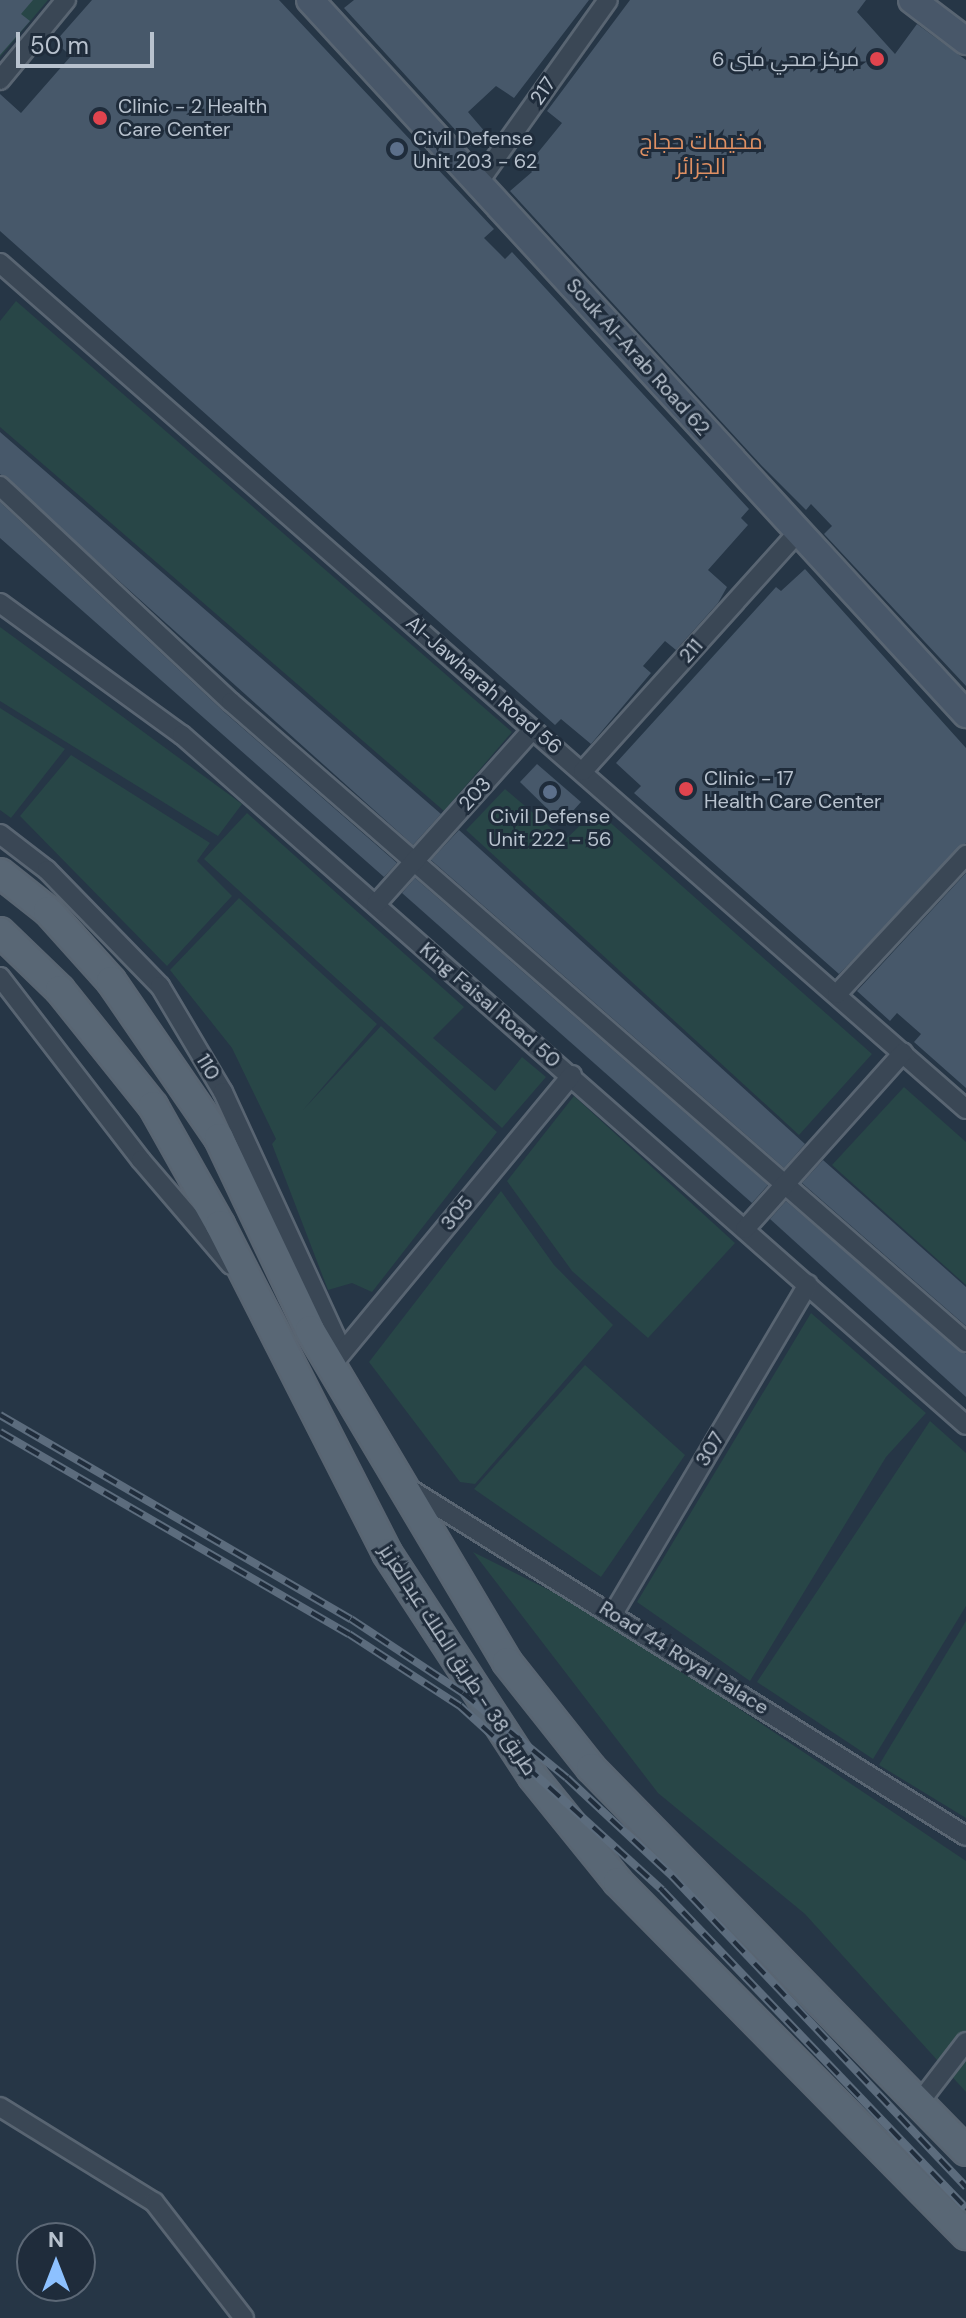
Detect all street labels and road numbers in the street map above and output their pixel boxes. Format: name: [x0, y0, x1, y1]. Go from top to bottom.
street label: 217: [525, 72, 561, 110]
street label: Souk Al-Arab Road 62: [561, 273, 715, 441]
street label: Al-Jawharah Road 56: [401, 611, 567, 759]
street label: 211: [674, 634, 708, 668]
street label: 203: [454, 772, 496, 816]
street label: King Faisal Road 50: [415, 937, 565, 1073]
street label: 110: [191, 1050, 225, 1084]
street label: 305: [436, 1191, 478, 1235]
street label: 307: [690, 1427, 730, 1471]
street label: طريق 38 - طريق الملك عبدالعزيز: [374, 1540, 542, 1780]
street label: Road 44 Royal Palace: [595, 1596, 773, 1720]

